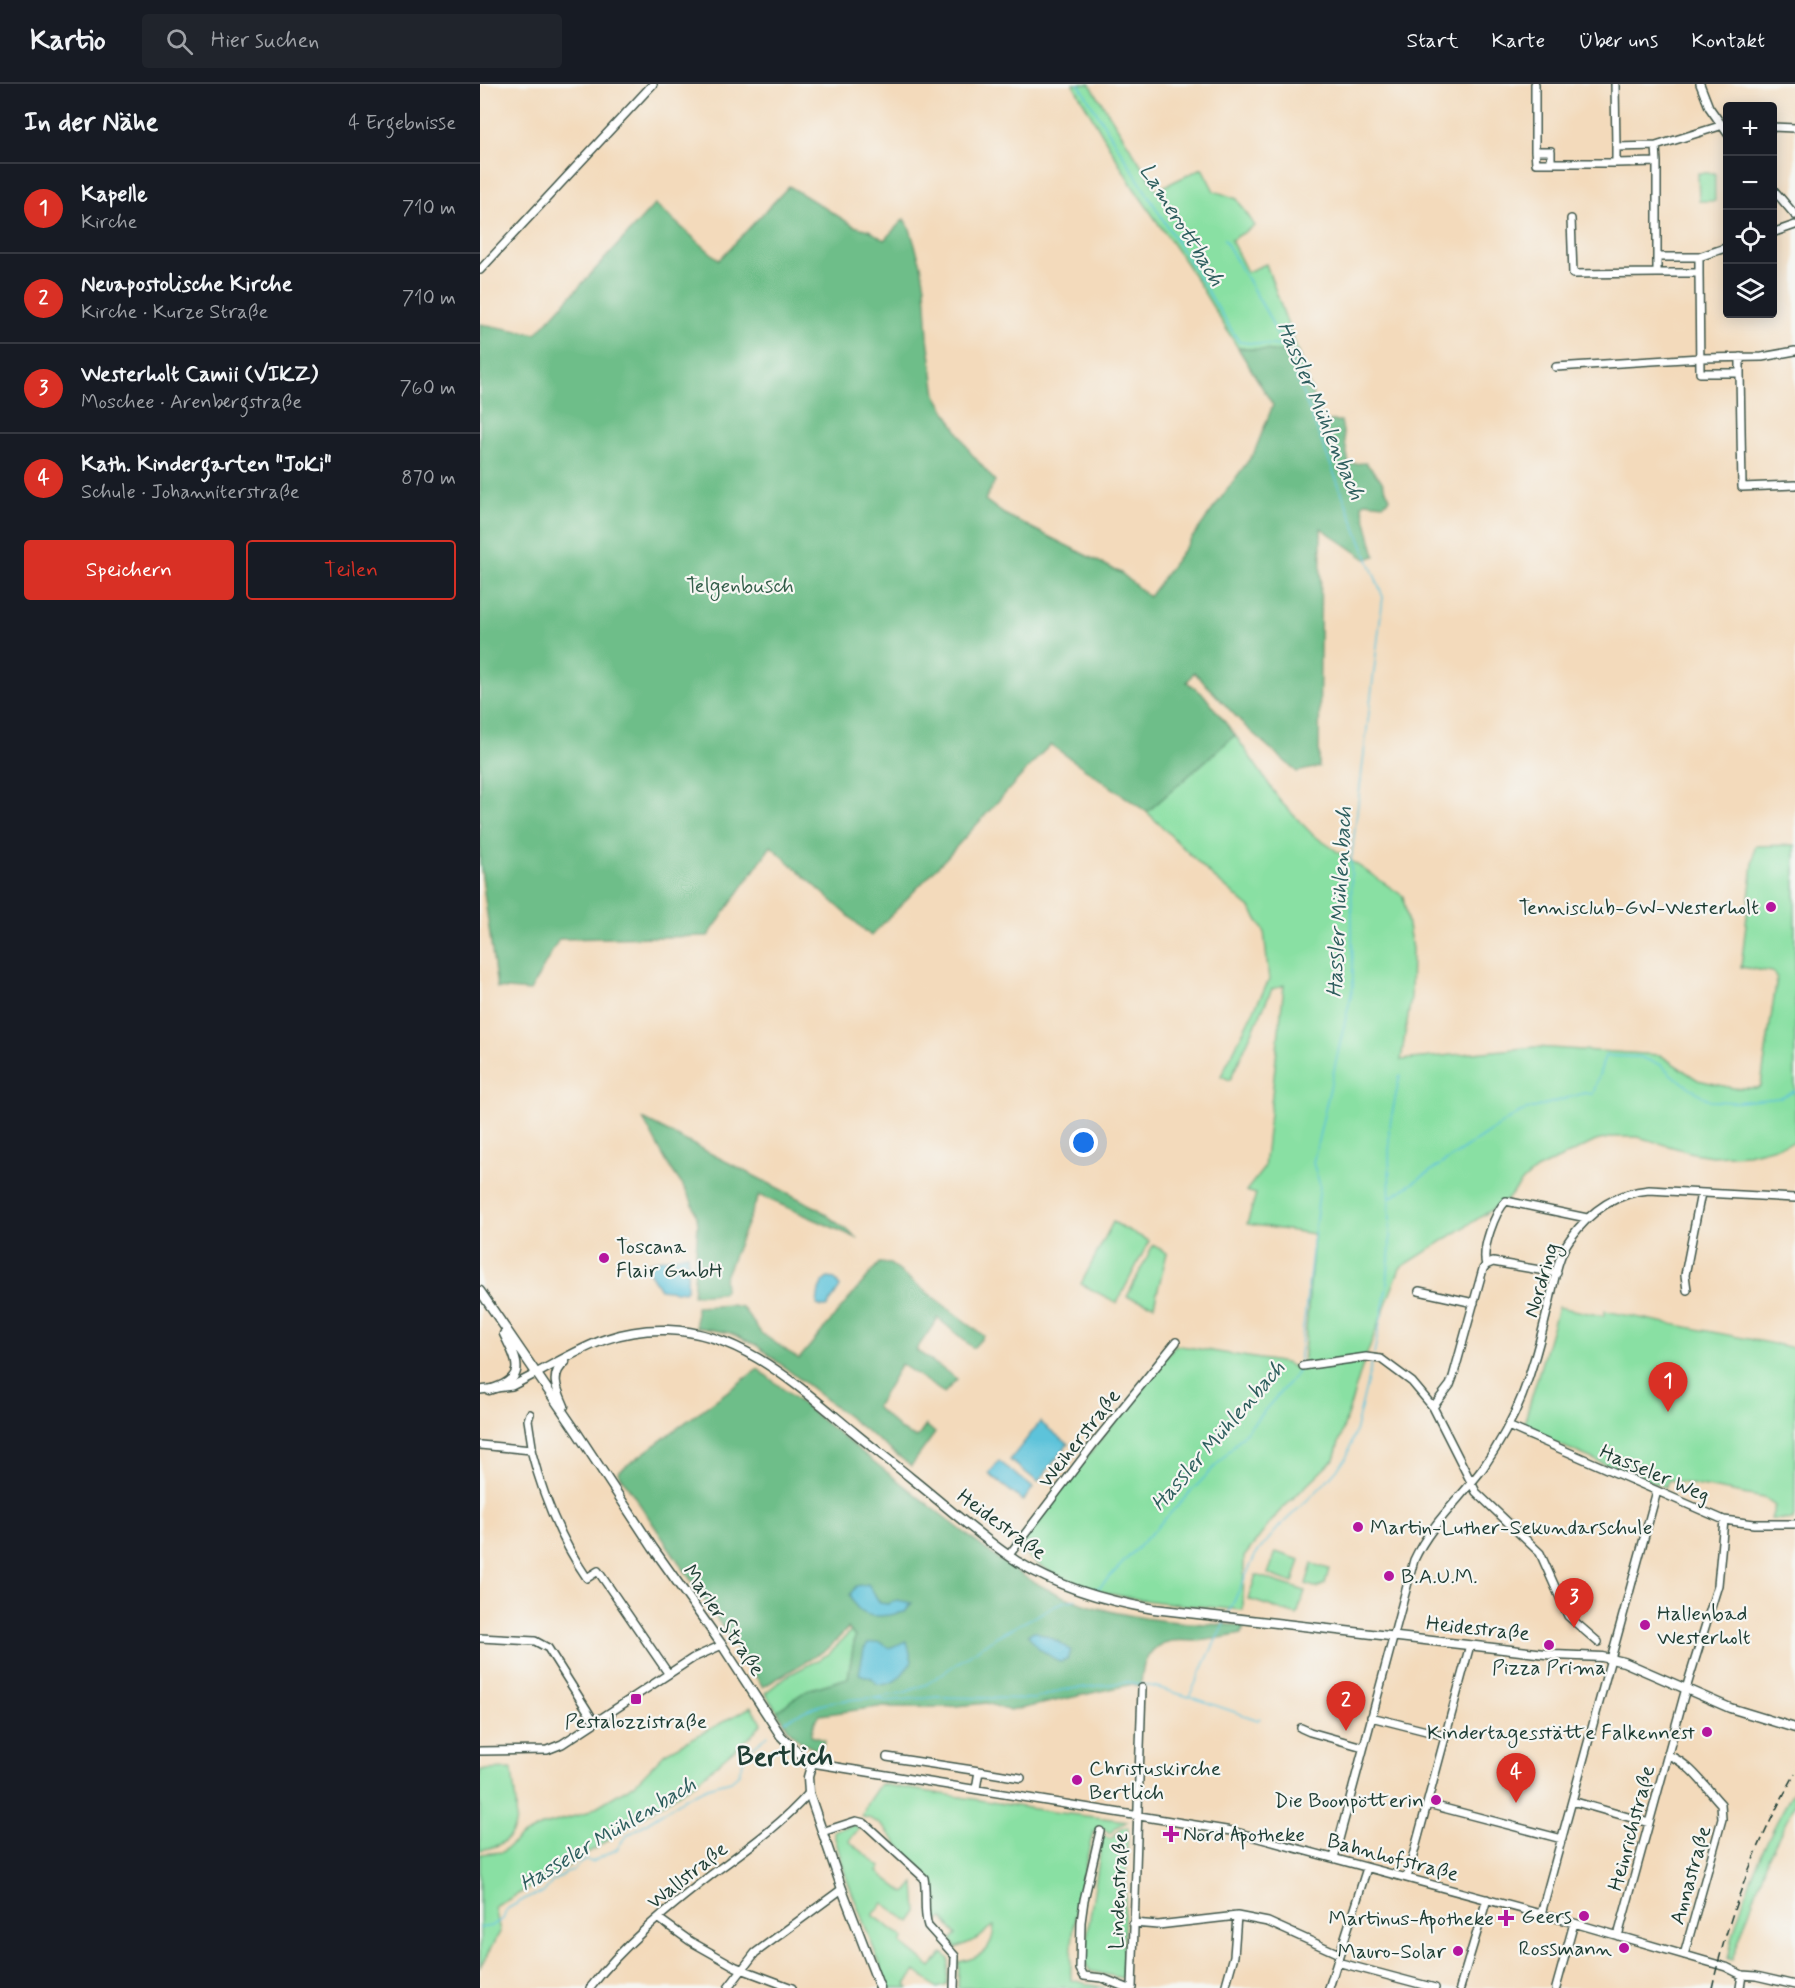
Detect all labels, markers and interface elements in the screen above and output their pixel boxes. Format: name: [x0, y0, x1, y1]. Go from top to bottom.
search box: [142, 14, 562, 68]
text: Kartio: [30, 23, 106, 60]
icon: search: [163, 25, 196, 58]
text: Hier suchen: [211, 27, 319, 55]
text: Start: [1407, 27, 1459, 55]
text: Karte: [1492, 27, 1545, 55]
text: Über uns: [1578, 27, 1658, 55]
text: Kontakt: [1691, 27, 1765, 55]
map controls: [1723, 102, 1777, 318]
button: +: [1723, 102, 1777, 156]
text: In der Nähe: [24, 106, 158, 140]
text: 4 Ergebnisse: [348, 110, 456, 137]
button: −: [1723, 156, 1777, 210]
water label: Lamerottbach: [1132, 158, 1230, 292]
text: Kapelle: [81, 181, 148, 209]
text: 1: [39, 195, 48, 222]
text: 710 m: [402, 195, 456, 222]
text: Kirche: [81, 209, 137, 236]
button: locate: [1723, 210, 1777, 264]
button: layers: [1723, 264, 1777, 318]
text: Neuapostolische Kirche: [81, 271, 292, 299]
text: 2: [39, 285, 48, 312]
text: 710 m: [402, 285, 456, 312]
text: Kirche · Kurze Straße: [81, 299, 268, 326]
water label: Hassler Mühlenbach: [1270, 317, 1371, 505]
text: Westerholt Camii (VIKZ): [81, 361, 318, 389]
text: 3: [39, 375, 48, 402]
text: 760 m: [399, 375, 456, 402]
text: Moschee · Arenbergstraße: [81, 389, 302, 416]
text: Kath. Kindergarten "JoKi": [81, 451, 331, 479]
text: 4: [38, 465, 49, 492]
text: 870 m: [401, 465, 456, 492]
text: Schule · Johanniterstraße: [81, 479, 300, 506]
button: Speichern: [24, 540, 234, 600]
button: Teilen: [246, 540, 456, 600]
park label: Telgenbusch: [686, 572, 794, 601]
water label: Hassler Mühlenbach: [1321, 806, 1359, 998]
place label: Tennisclub-GW-Westerholt: [1519, 894, 1759, 922]
marker: Tennisclub-GW-Westerholt: [1764, 900, 1778, 914]
your location: [1069, 1128, 1098, 1157]
place label: Toscana Flair GmbH: [616, 1233, 723, 1285]
street label: Nordring: [1517, 1240, 1568, 1321]
marker: Toscana Flair GmbH: [597, 1251, 611, 1265]
water label: Hassler Mühlenbach: [1145, 1355, 1292, 1518]
pin: 1: [1648, 1362, 1688, 1412]
street label: Weiherstraße: [1032, 1383, 1127, 1494]
street label: Hasseler Weg: [1595, 1438, 1714, 1510]
street label: Heidestraße: [951, 1483, 1052, 1567]
place label: Martin-Luther-Sekundarschule: [1370, 1514, 1653, 1542]
marker: Martin-Luther-Sekundarschule: [1351, 1520, 1365, 1534]
street label: Marler Straße: [676, 1559, 771, 1682]
place label: B.A.U.M.: [1401, 1563, 1478, 1591]
marker: B.A.U.M.: [1382, 1569, 1396, 1583]
pin: 3: [1554, 1578, 1594, 1628]
place label: Hallenbad Westerholt: [1657, 1600, 1751, 1652]
street label: Heidestraße: [1425, 1610, 1531, 1648]
marker: Hallenbad Westerholt: [1638, 1618, 1652, 1632]
marker: Pizza Prima: [1542, 1638, 1556, 1652]
place label: Pizza Prima: [1492, 1654, 1606, 1682]
pin: 2: [1326, 1682, 1366, 1731]
marker: Pestalozzistraße: [629, 1692, 643, 1706]
place label: Pestalozzistraße: [565, 1708, 707, 1736]
place label: Kindertagesstätte Falkennest: [1427, 1719, 1695, 1748]
marker: Kindertagesstätte Falkennest: [1700, 1725, 1714, 1739]
district label: Bertlich: [737, 1740, 833, 1775]
pin: 4: [1496, 1754, 1536, 1803]
place label: Christuskirche Bertlich: [1089, 1755, 1221, 1807]
street label: Heinrichstraße: [1602, 1762, 1662, 1894]
water label: Hasseler Mühlenbach: [515, 1771, 702, 1898]
marker: Christuskirche Bertlich: [1070, 1773, 1084, 1787]
place label: Die Boonpötterin: [1274, 1787, 1424, 1815]
marker: Die Boonpötterin: [1429, 1793, 1443, 1807]
place label: Nord Apotheke: [1183, 1821, 1305, 1850]
street label: Annastraße: [1663, 1822, 1718, 1928]
marker: Nord Apotheke: [1164, 1827, 1178, 1841]
street label: Bahnhofstraße: [1324, 1827, 1462, 1889]
street label: Lindenstraße: [1103, 1832, 1135, 1950]
street label: Wallstraße: [641, 1835, 734, 1916]
place label: Geers: [1521, 1903, 1572, 1931]
place label: Martinus-Apotheke: [1328, 1905, 1494, 1934]
marker: Geers: [1577, 1909, 1591, 1923]
marker: Martinus-Apotheke: [1499, 1911, 1513, 1925]
place label: Rossmann: [1519, 1935, 1613, 1963]
place label: Mauro-Solar: [1338, 1938, 1446, 1966]
marker: Rossmann: [1617, 1941, 1631, 1955]
marker: Mauro-Solar: [1451, 1944, 1465, 1958]

